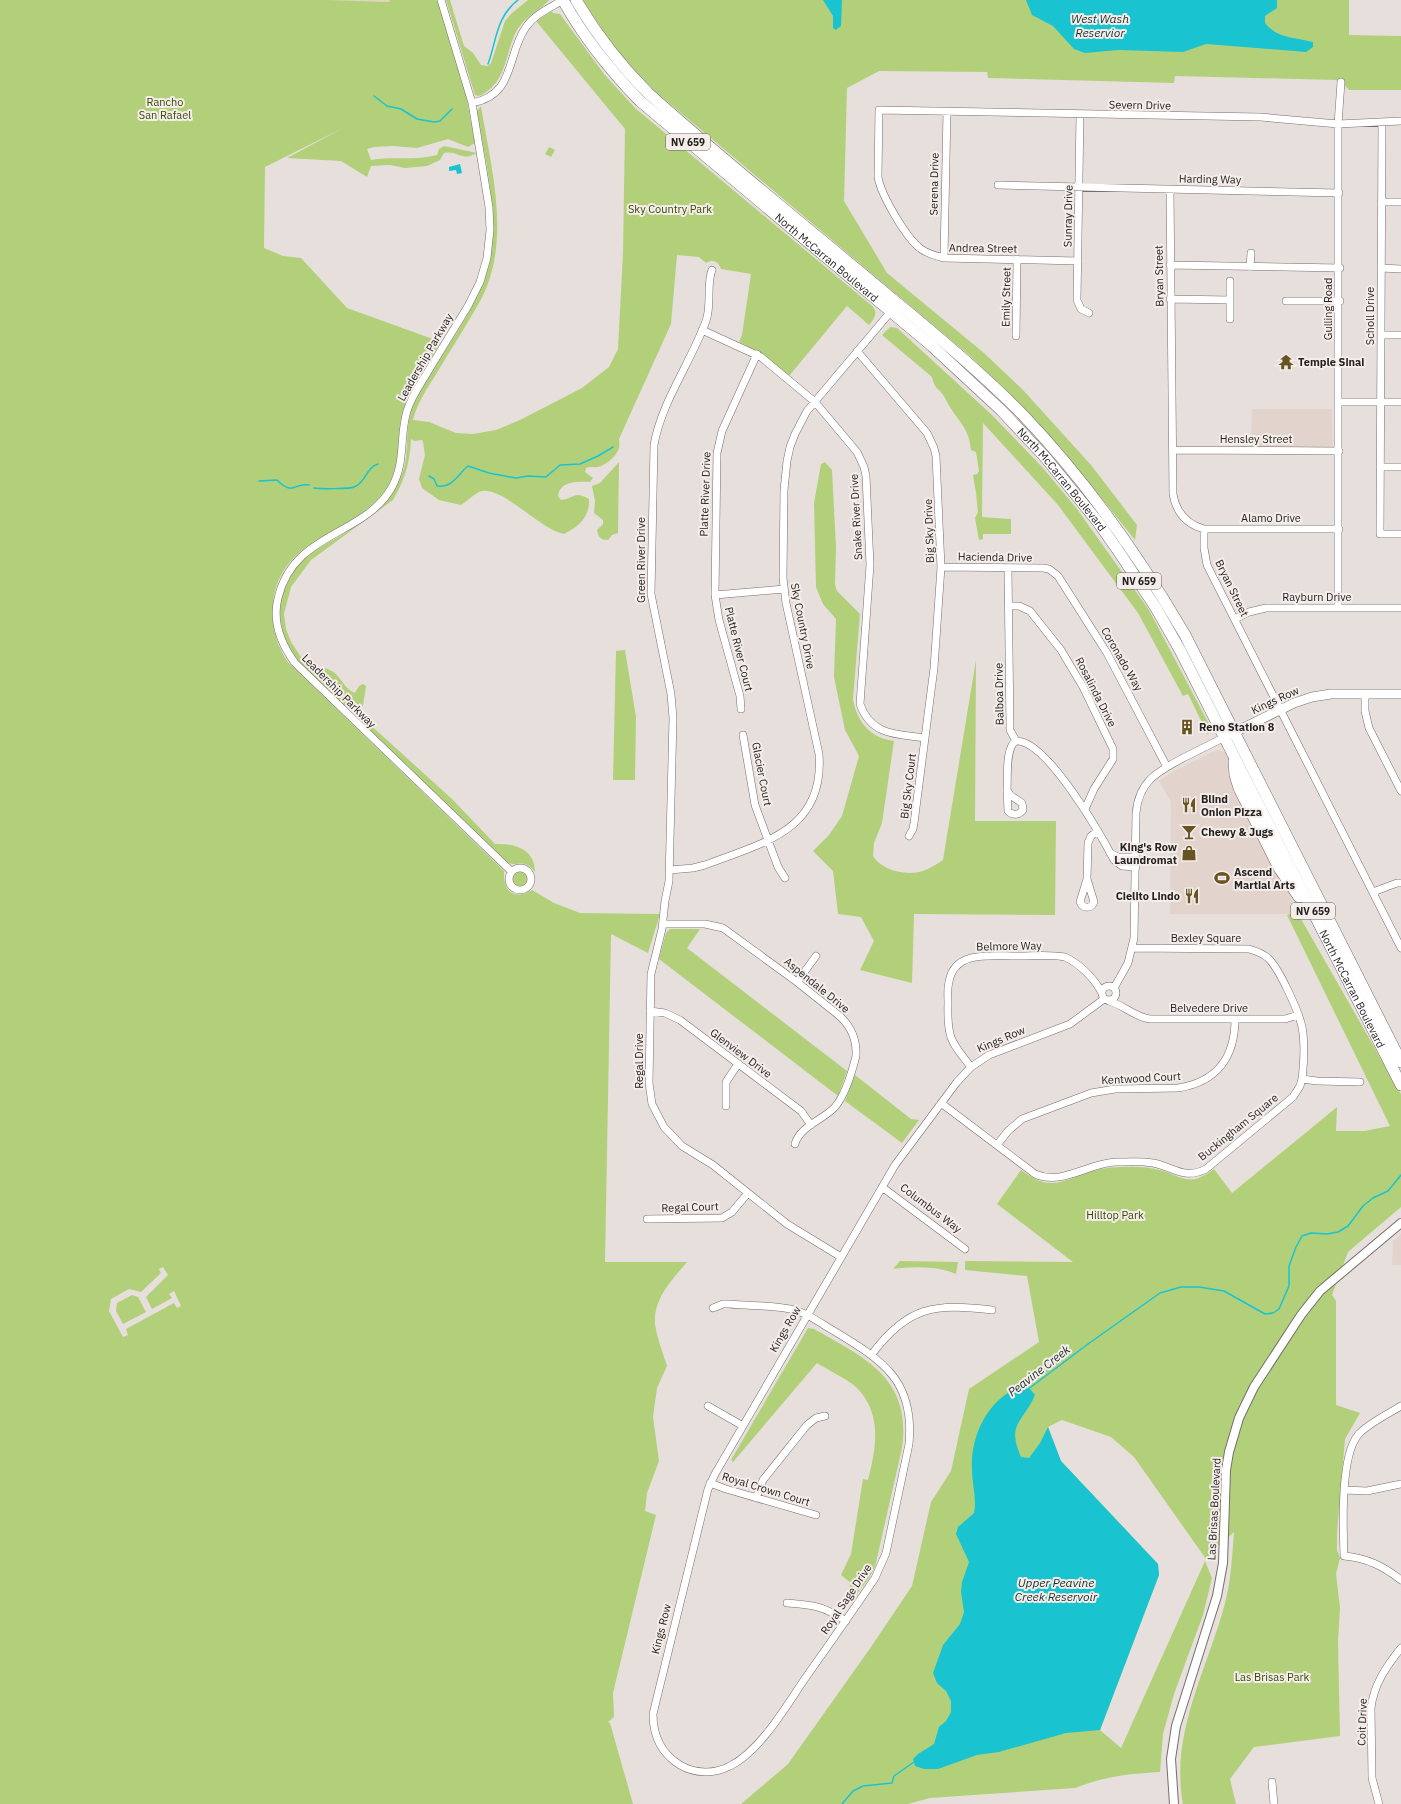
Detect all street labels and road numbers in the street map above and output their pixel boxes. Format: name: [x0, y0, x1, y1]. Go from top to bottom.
street label: Severn Drive: [1109, 97, 1171, 113]
road number: NV 659: [666, 134, 710, 150]
street label: Serena Drive: [926, 153, 942, 215]
street label: Harding Way: [1179, 171, 1242, 187]
street label: Sunray Drive: [1060, 185, 1076, 247]
street label: North McCarran Boulevard: [772, 210, 881, 305]
street label: Andrea Street: [949, 240, 1017, 256]
street label: Bryan Street: [1151, 245, 1167, 307]
street label: Emily Street: [998, 267, 1014, 327]
street label: Gulling Road: [1321, 278, 1335, 340]
street label: Scholl Drive: [1363, 287, 1377, 345]
street label: Leadership Parkway: [394, 310, 456, 403]
street label: North McCarran Boulevard: [1014, 425, 1109, 534]
street label: Hensley Street: [1220, 432, 1292, 446]
street label: Platte River Drive: [697, 451, 713, 537]
street label: Snake River Drive: [847, 474, 865, 560]
street label: Big Sky Drive: [921, 499, 937, 563]
street label: Alamo Drive: [1241, 511, 1301, 525]
street label: Green River Drive: [634, 517, 648, 603]
street label: Hacienda Drive: [958, 549, 1032, 565]
street label: Bryan Street: [1212, 557, 1252, 619]
road number: NV 659: [1117, 573, 1161, 589]
street label: Sky Country Drive: [788, 582, 818, 670]
street label: Rayburn Drive: [1282, 590, 1352, 604]
street label: Platte River Court: [722, 605, 756, 693]
street label: Coronado Way: [1098, 625, 1146, 694]
street label: Leadership Parkway: [299, 651, 379, 731]
street label: Rosalinda Drive: [1072, 655, 1120, 729]
street label: Balboa Drive: [991, 663, 1007, 725]
street label: Kings Row: [1249, 683, 1302, 717]
street label: Glacier Court: [749, 741, 775, 807]
street label: Big Sky Court: [897, 752, 919, 820]
road number: NV 659: [1291, 903, 1335, 919]
street label: North McCarran Boulevard: [1316, 927, 1388, 1050]
street label: Bexley Square: [1171, 931, 1241, 945]
street label: Belmore Way: [976, 938, 1042, 954]
street label: Aspendale Drive: [781, 954, 853, 1016]
street label: Belvedere Drive: [1170, 1001, 1248, 1015]
street label: Kings Row: [975, 1022, 1028, 1055]
street label: Glenview Drive: [707, 1025, 775, 1081]
street label: Regal Drive: [632, 1033, 646, 1089]
street label: Kentwood Court: [1101, 1069, 1181, 1087]
street label: Buckingham Square: [1195, 1090, 1281, 1164]
street label: Columbus Way: [897, 1180, 965, 1236]
street label: Regal Court: [661, 1199, 719, 1215]
street label: Kings Row: [766, 1303, 804, 1355]
street label: Las Brisas Boulevard: [1204, 1457, 1224, 1561]
street label: Royal Crown Court: [720, 1469, 812, 1509]
street label: Royal Sage Drive: [817, 1561, 875, 1637]
street label: Kings Row: [648, 1602, 674, 1656]
street label: Coit Drive: [1354, 1698, 1370, 1746]

